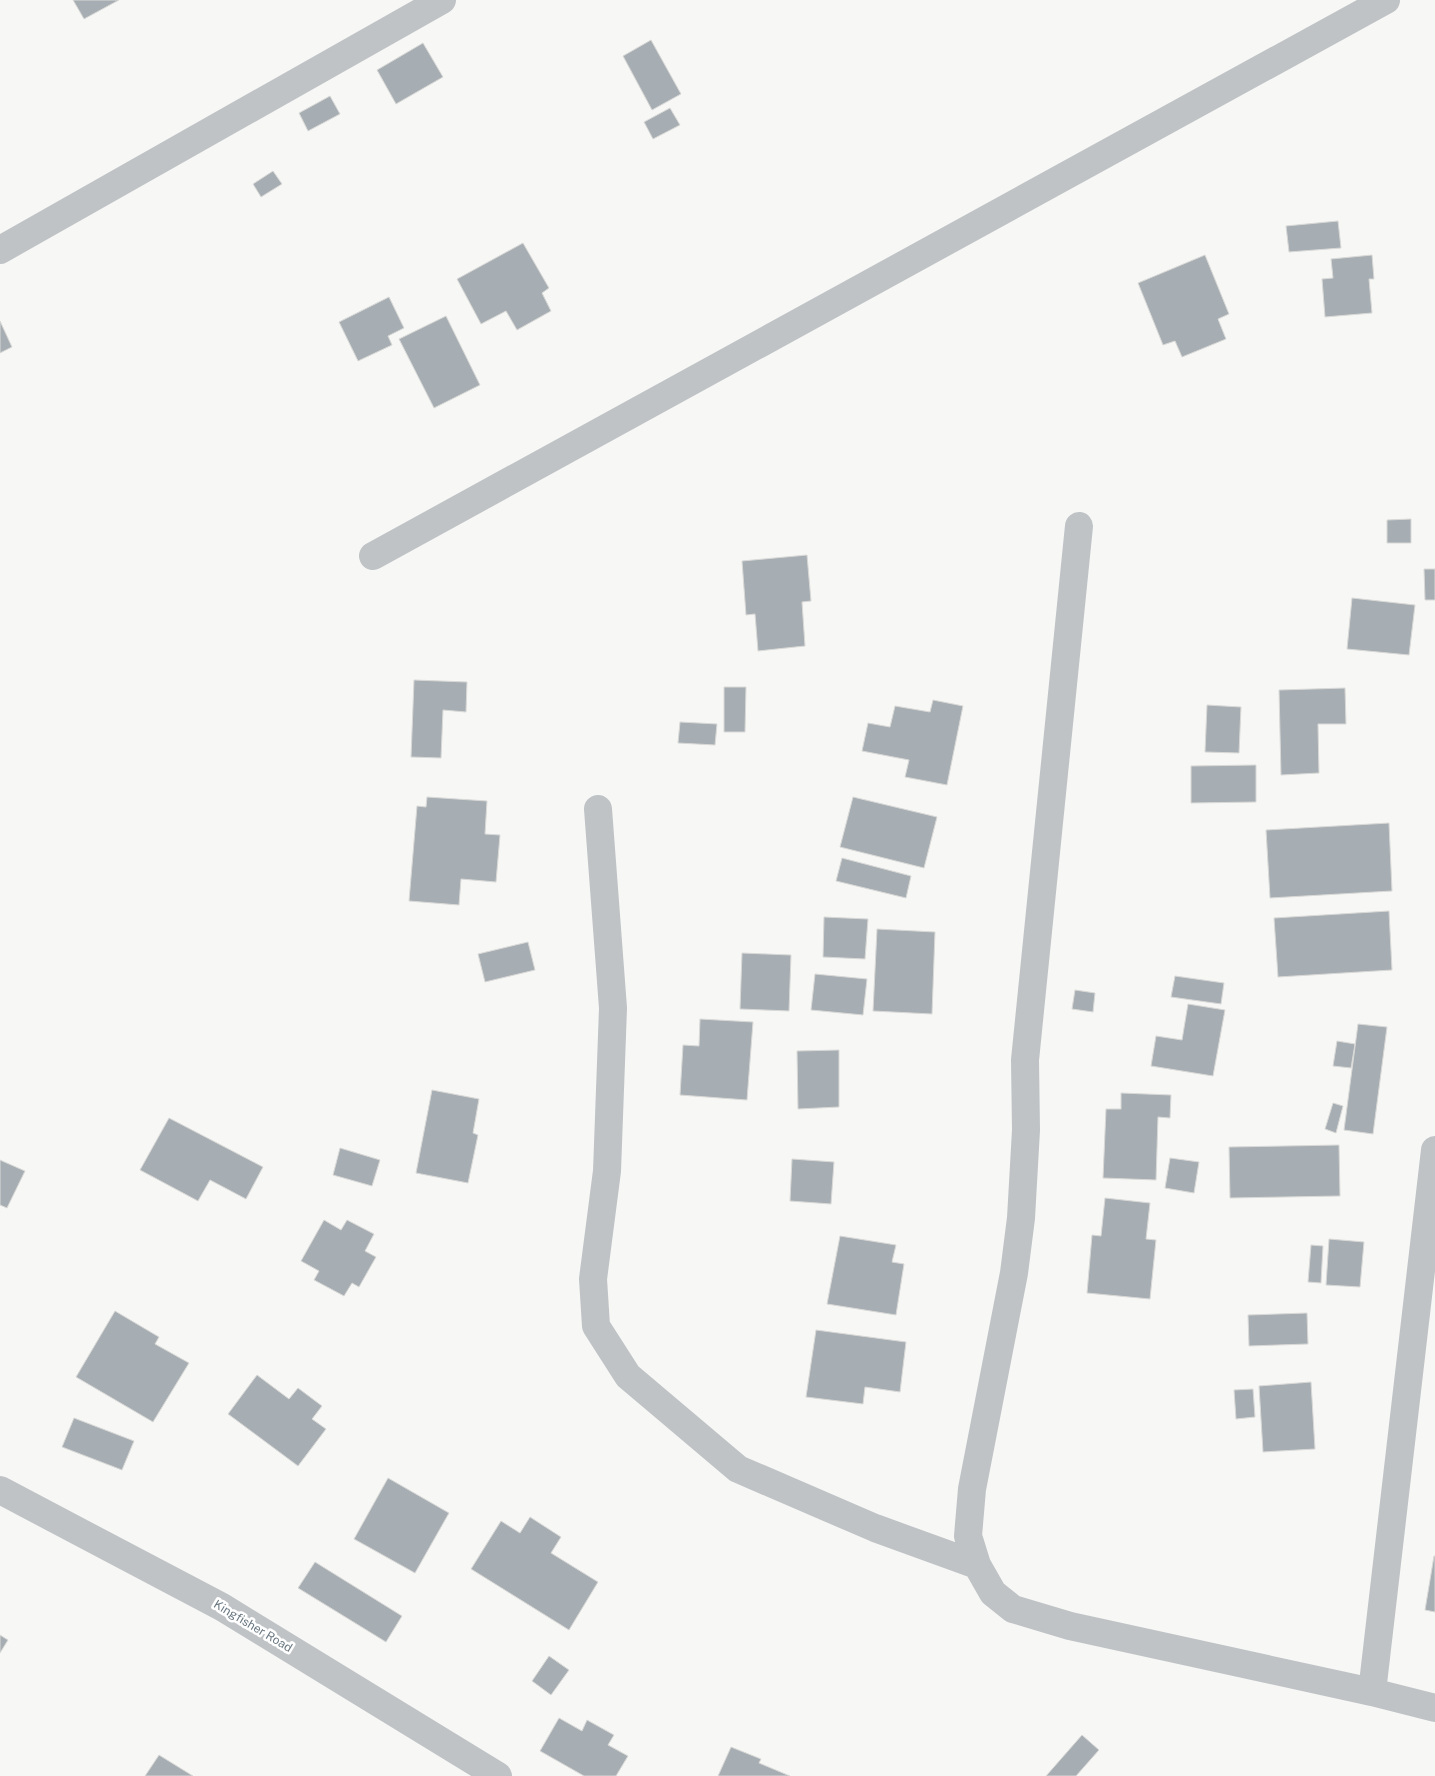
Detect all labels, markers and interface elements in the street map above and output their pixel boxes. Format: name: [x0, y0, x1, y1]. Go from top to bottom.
street label: Kingfisher Road: [211, 1597, 295, 1655]

